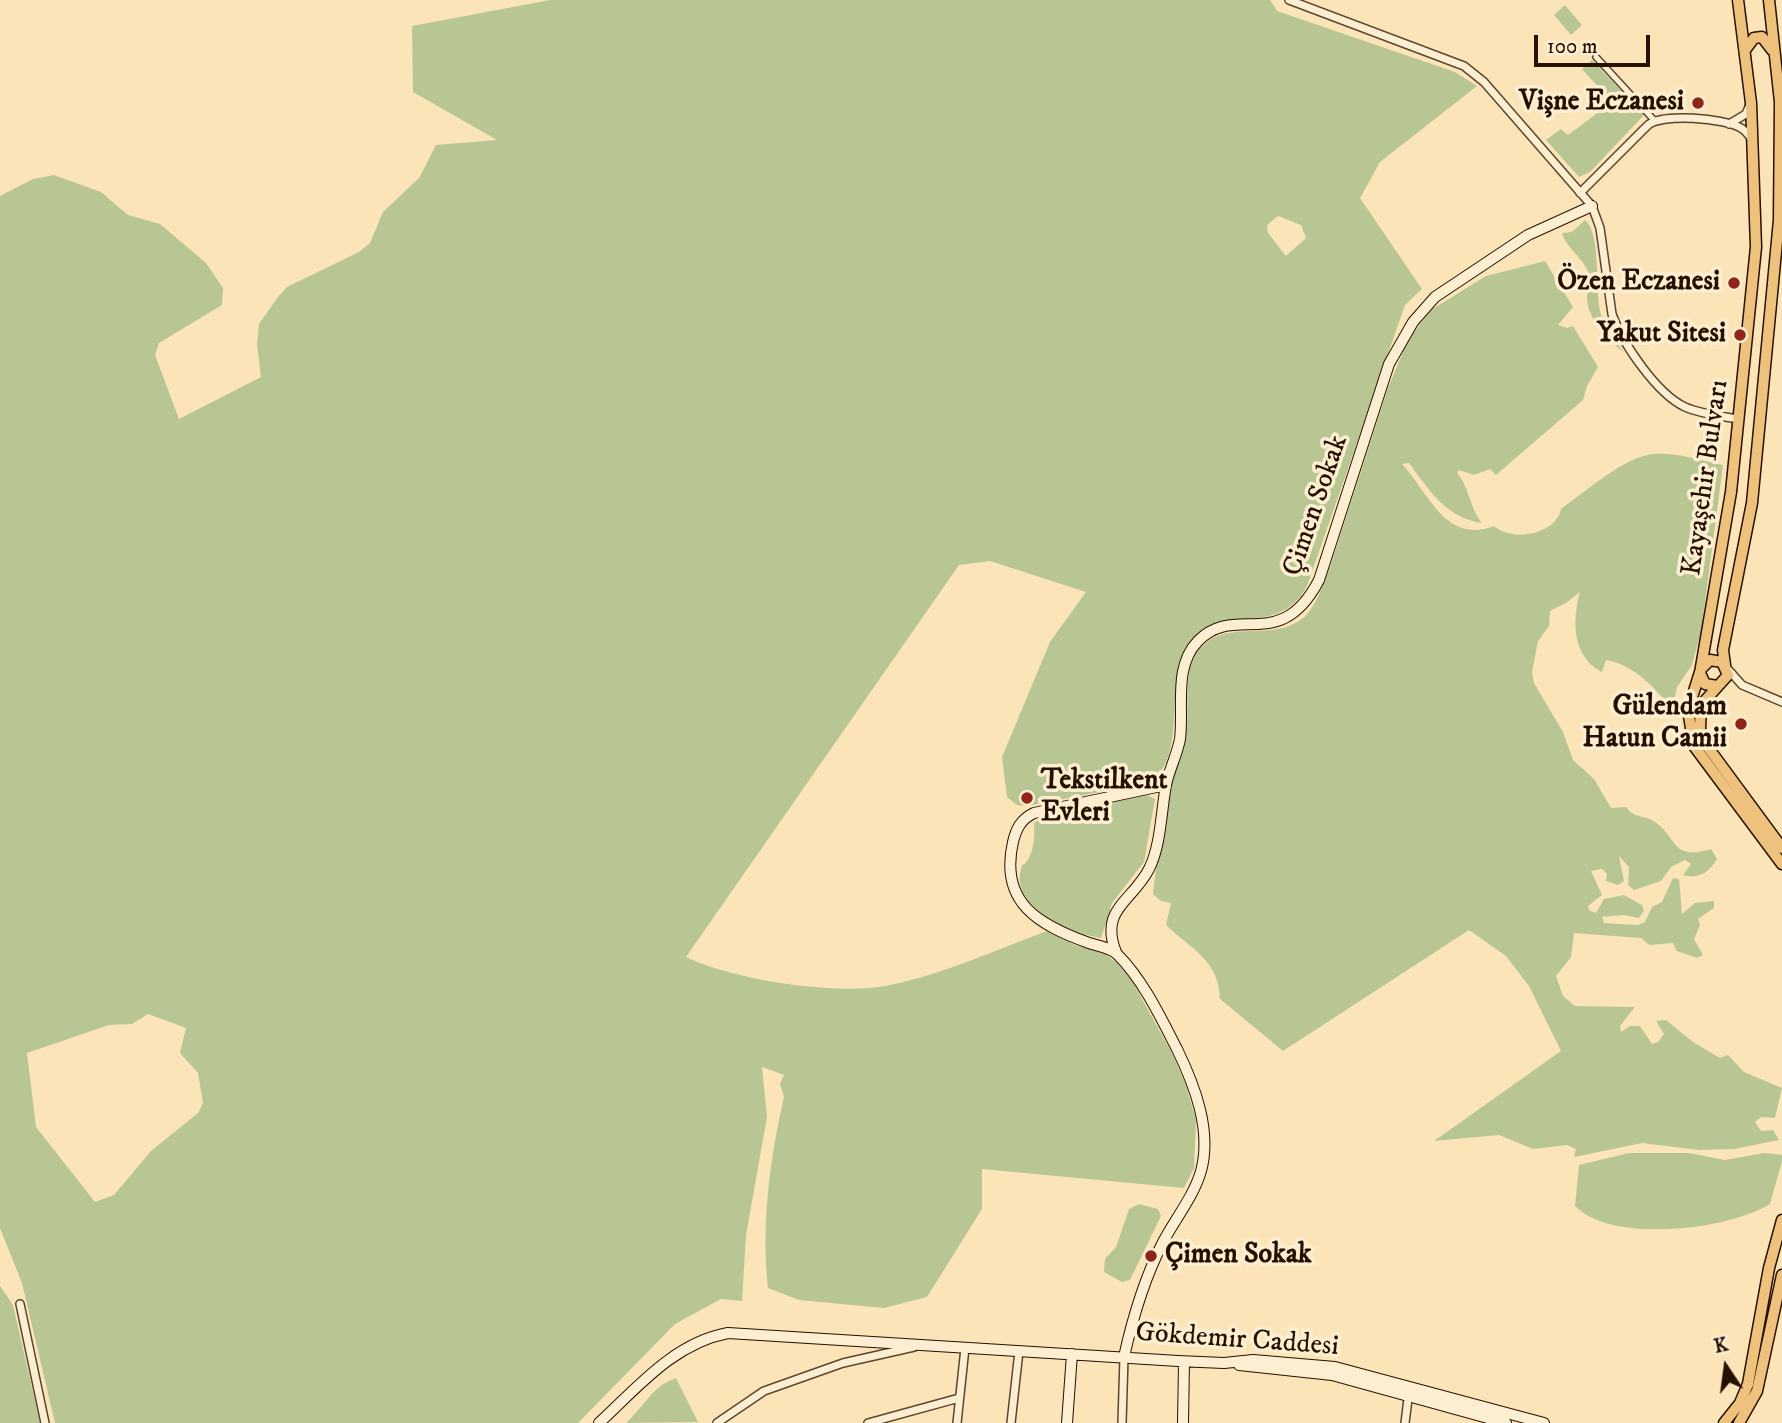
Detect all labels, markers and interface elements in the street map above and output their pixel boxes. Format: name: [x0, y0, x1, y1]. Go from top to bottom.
scale bar: [1537, 21, 1652, 65]
text: 100 m: [1547, 34, 1598, 60]
place label: Vişne Eczanesi: [1519, 86, 1684, 120]
marker: Vişne Eczanesi: [1690, 95, 1706, 111]
place label: Özen Eczanesi: [1557, 266, 1720, 300]
marker: Özen Eczanesi: [1726, 275, 1742, 291]
place label: Yakut Sitesi: [1597, 318, 1726, 352]
marker: Yakut Sitesi: [1732, 327, 1748, 343]
street label: Kayaşehir Bulvarı: [1677, 378, 1737, 578]
street label: Çimen Sokak: [1277, 431, 1357, 581]
place label: Gülendam Hatun Camii: [1582, 691, 1727, 757]
marker: Gülendam Hatun Camii: [1733, 716, 1749, 732]
place label: Tekstilkent Evleri: [1041, 765, 1167, 831]
marker: Tekstilkent Evleri: [1019, 790, 1035, 806]
place label: Çimen Sokak: [1165, 1239, 1312, 1273]
marker: Çimen Sokak: [1143, 1248, 1159, 1264]
street label: Gökdemir Caddesi: [1134, 1317, 1340, 1365]
north arrow: [1691, 1332, 1761, 1402]
text: K: [1712, 1333, 1730, 1359]

